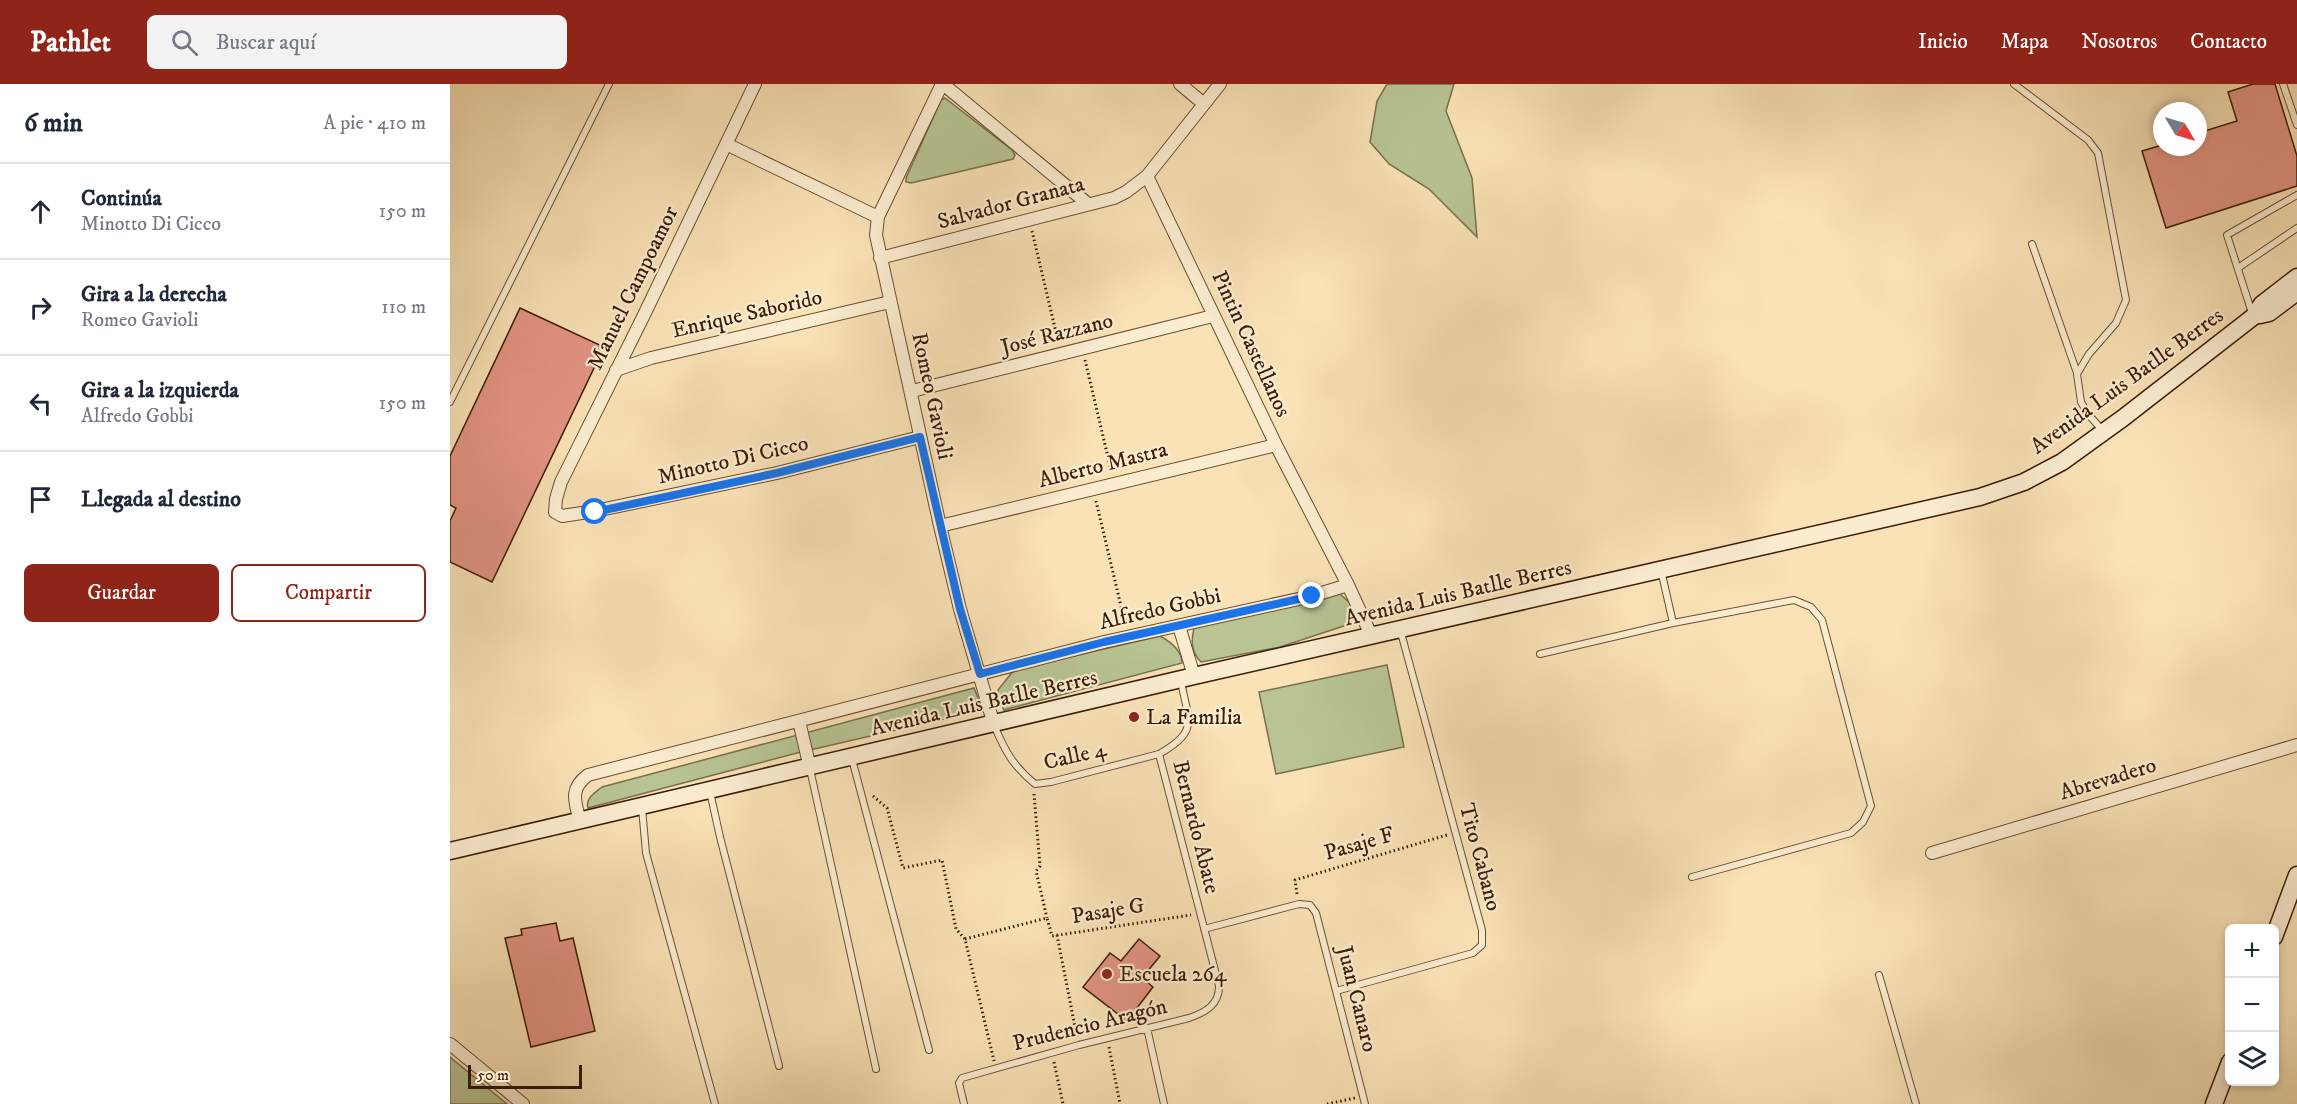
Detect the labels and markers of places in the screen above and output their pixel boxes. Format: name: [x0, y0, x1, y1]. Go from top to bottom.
place label: La Familia: [1146, 704, 1243, 731]
marker: La Familia: [1127, 710, 1141, 724]
place label: Escuela 264: [1119, 961, 1228, 988]
marker: Escuela 264: [1100, 967, 1114, 981]

